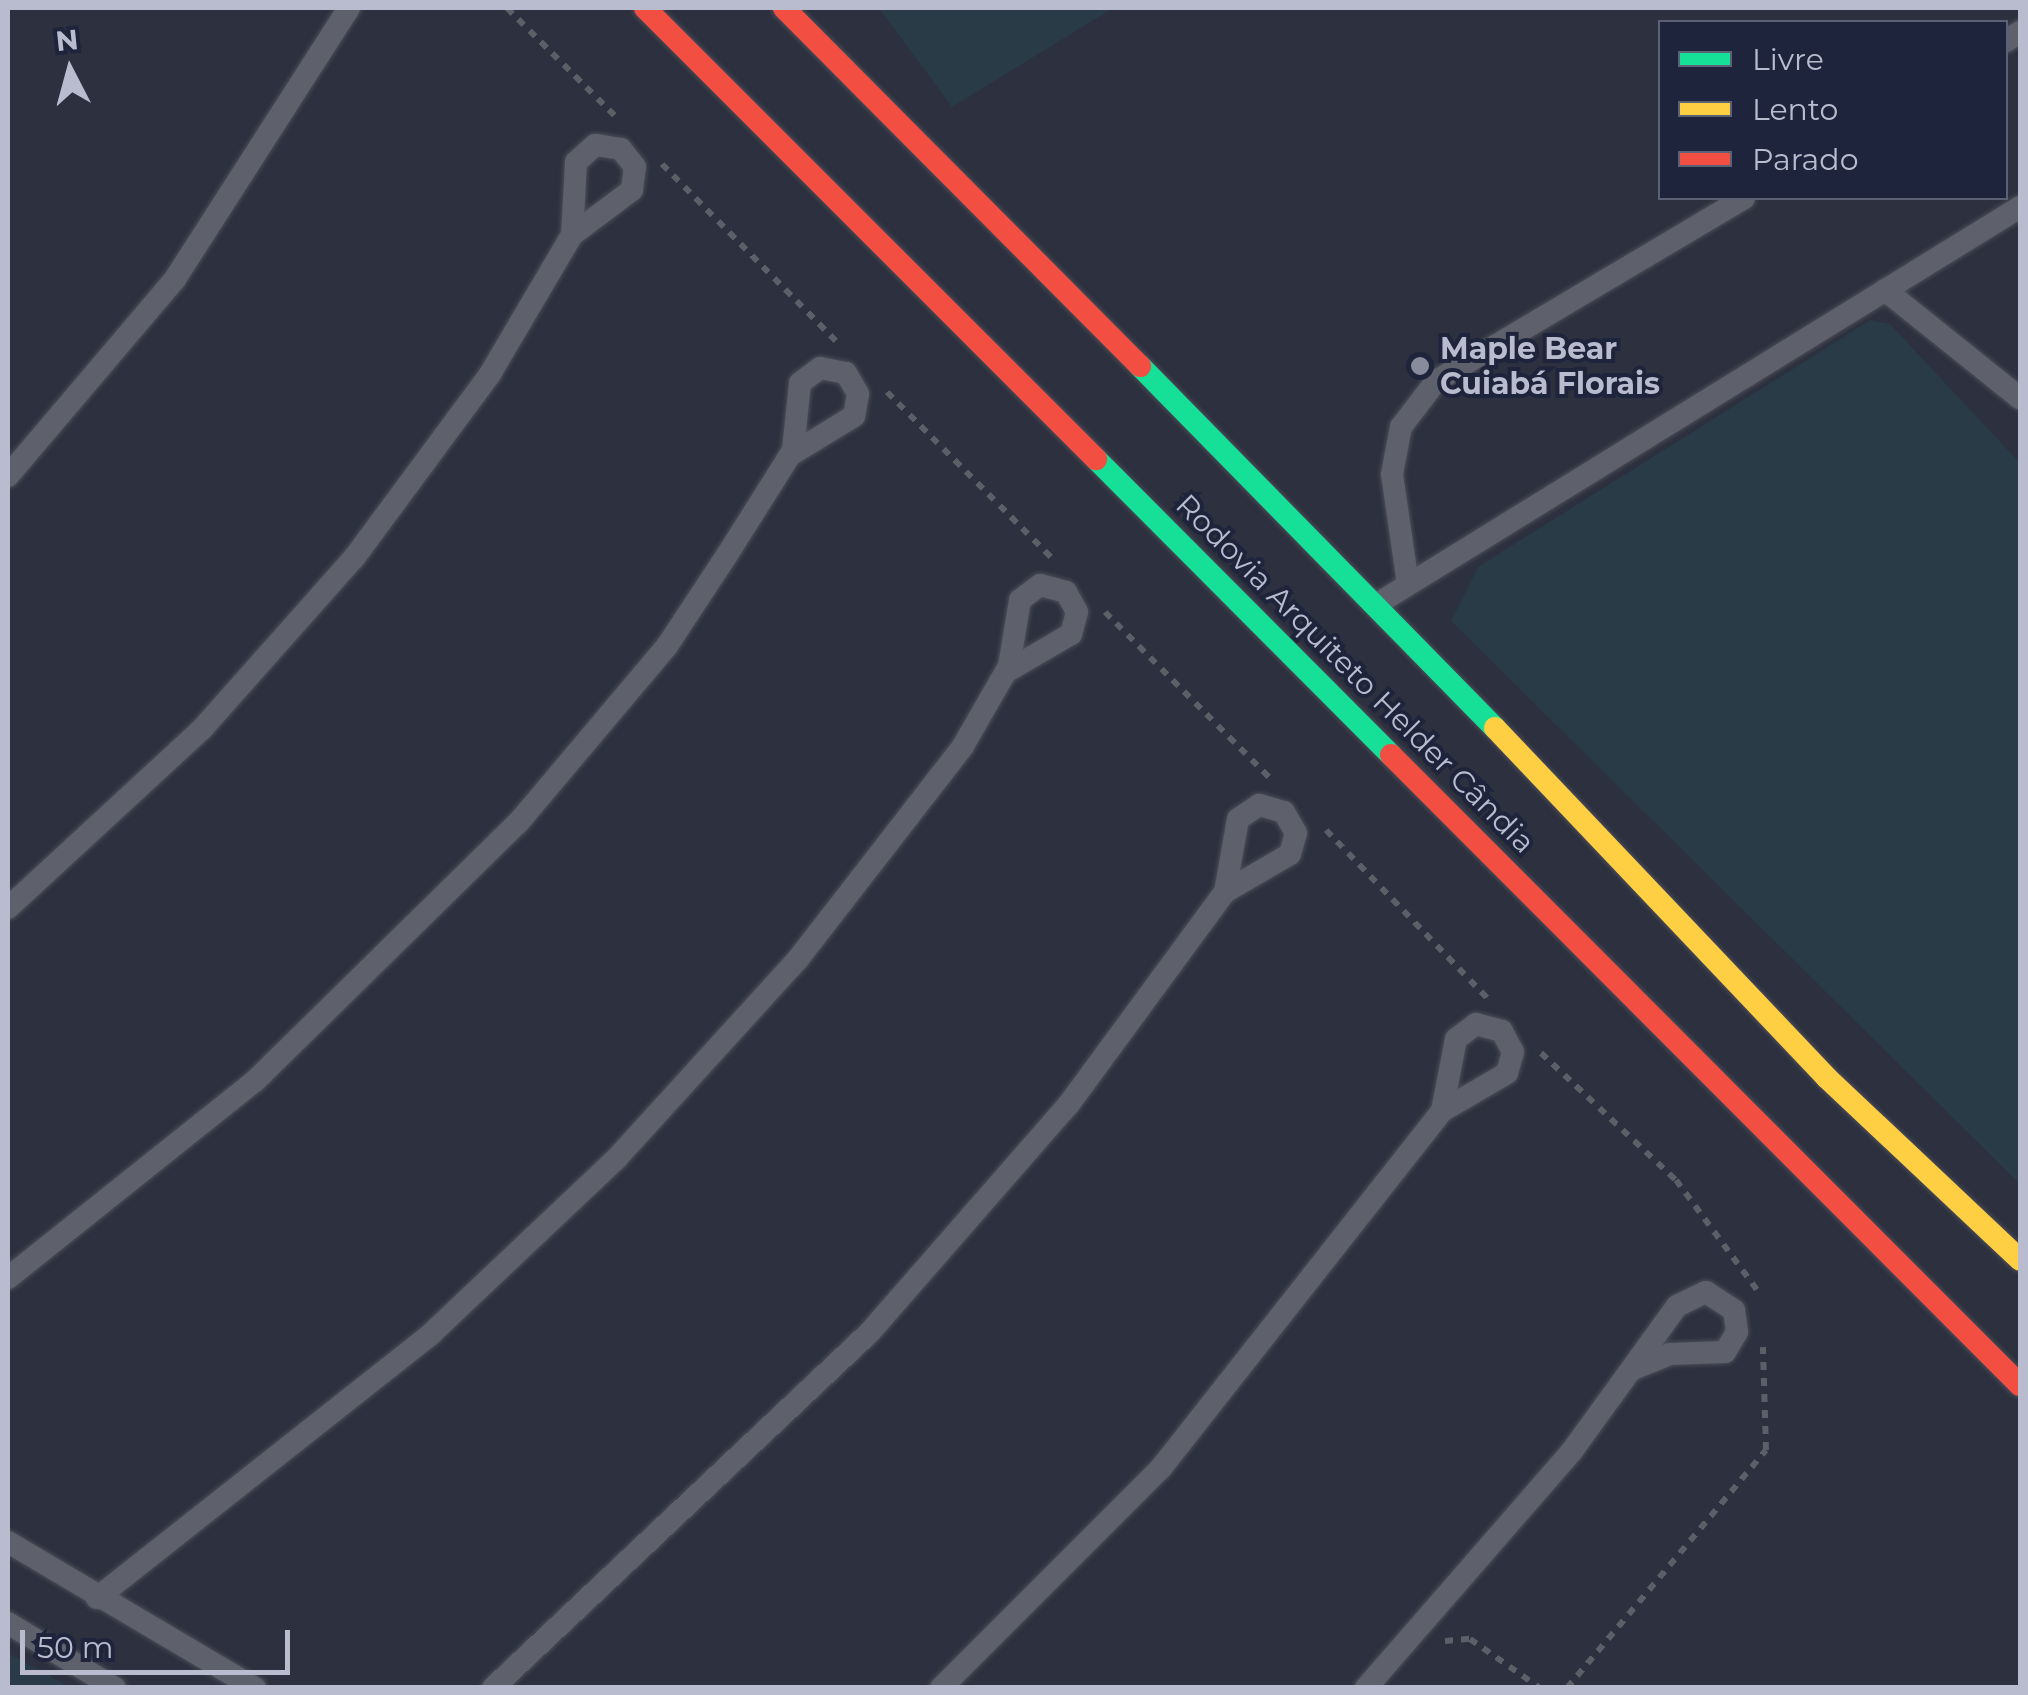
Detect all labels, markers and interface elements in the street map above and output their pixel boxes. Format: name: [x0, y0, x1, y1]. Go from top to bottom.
north arrow: [20, 20, 120, 120]
legend: [1658, 20, 2008, 200]
text: N: [54, 22, 80, 58]
text: Livre: [1752, 41, 1824, 78]
text: Lento: [1752, 91, 1838, 128]
text: Parado: [1752, 141, 1858, 178]
place label: Maple Bear Cuiabá Florais: [1440, 331, 1660, 402]
marker: Maple Bear Cuiabá Florais: [1409, 355, 1431, 377]
street label: Rodovia Arquiteto Helder Cândia: [1168, 487, 1542, 861]
scale bar: [25, 1610, 295, 1672]
text: 50 m: [37, 1629, 114, 1666]

